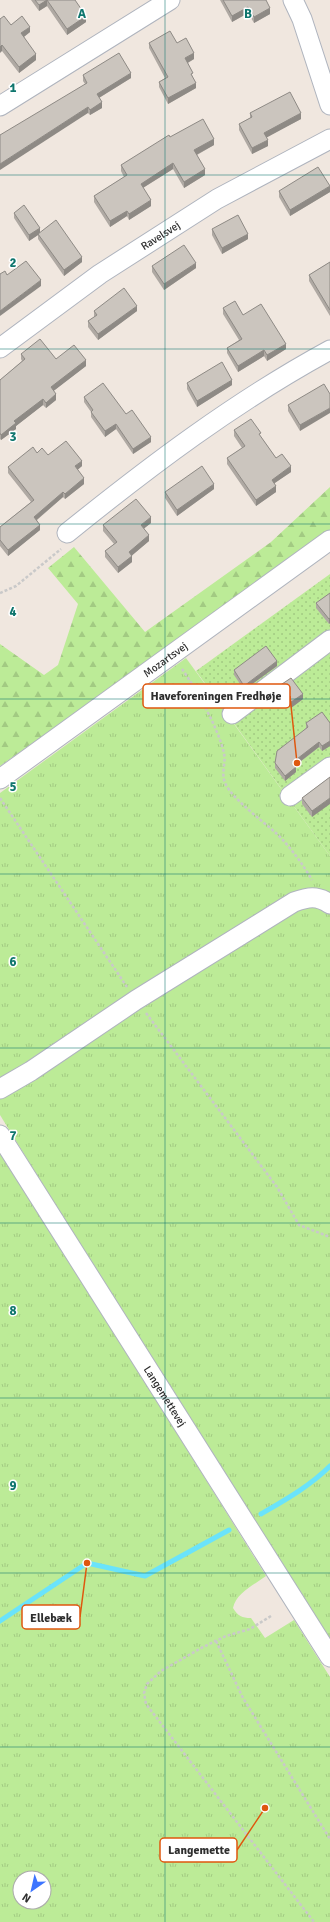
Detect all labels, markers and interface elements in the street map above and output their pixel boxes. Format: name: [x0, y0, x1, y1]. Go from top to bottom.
text: A: [78, 6, 87, 22]
text: B: [244, 6, 252, 22]
text: 1: [9, 80, 17, 96]
street label: Ravelsvej: [138, 218, 182, 253]
text: 2: [9, 255, 17, 271]
text: 3: [9, 429, 17, 445]
text: 4: [9, 604, 17, 620]
street label: Mozartsvej: [141, 639, 190, 680]
callout: Haveforeningen Fredhøje: [143, 684, 290, 708]
text: Haveforeningen Fredhøje: [151, 689, 281, 704]
text: 5: [9, 779, 17, 795]
text: 6: [9, 954, 17, 970]
text: 7: [9, 1128, 17, 1144]
text: 8: [9, 1303, 17, 1319]
street label: Langemettevej: [141, 1363, 189, 1429]
text: 9: [9, 1478, 17, 1494]
callout: Ellebæk: [22, 1605, 80, 1629]
text: Ellebæk: [30, 1611, 73, 1626]
callout: Langemette: [160, 1838, 237, 1862]
text: Langemette: [168, 1843, 230, 1858]
north arrow: [12, 1870, 52, 1910]
text: N: [20, 1890, 33, 1905]

